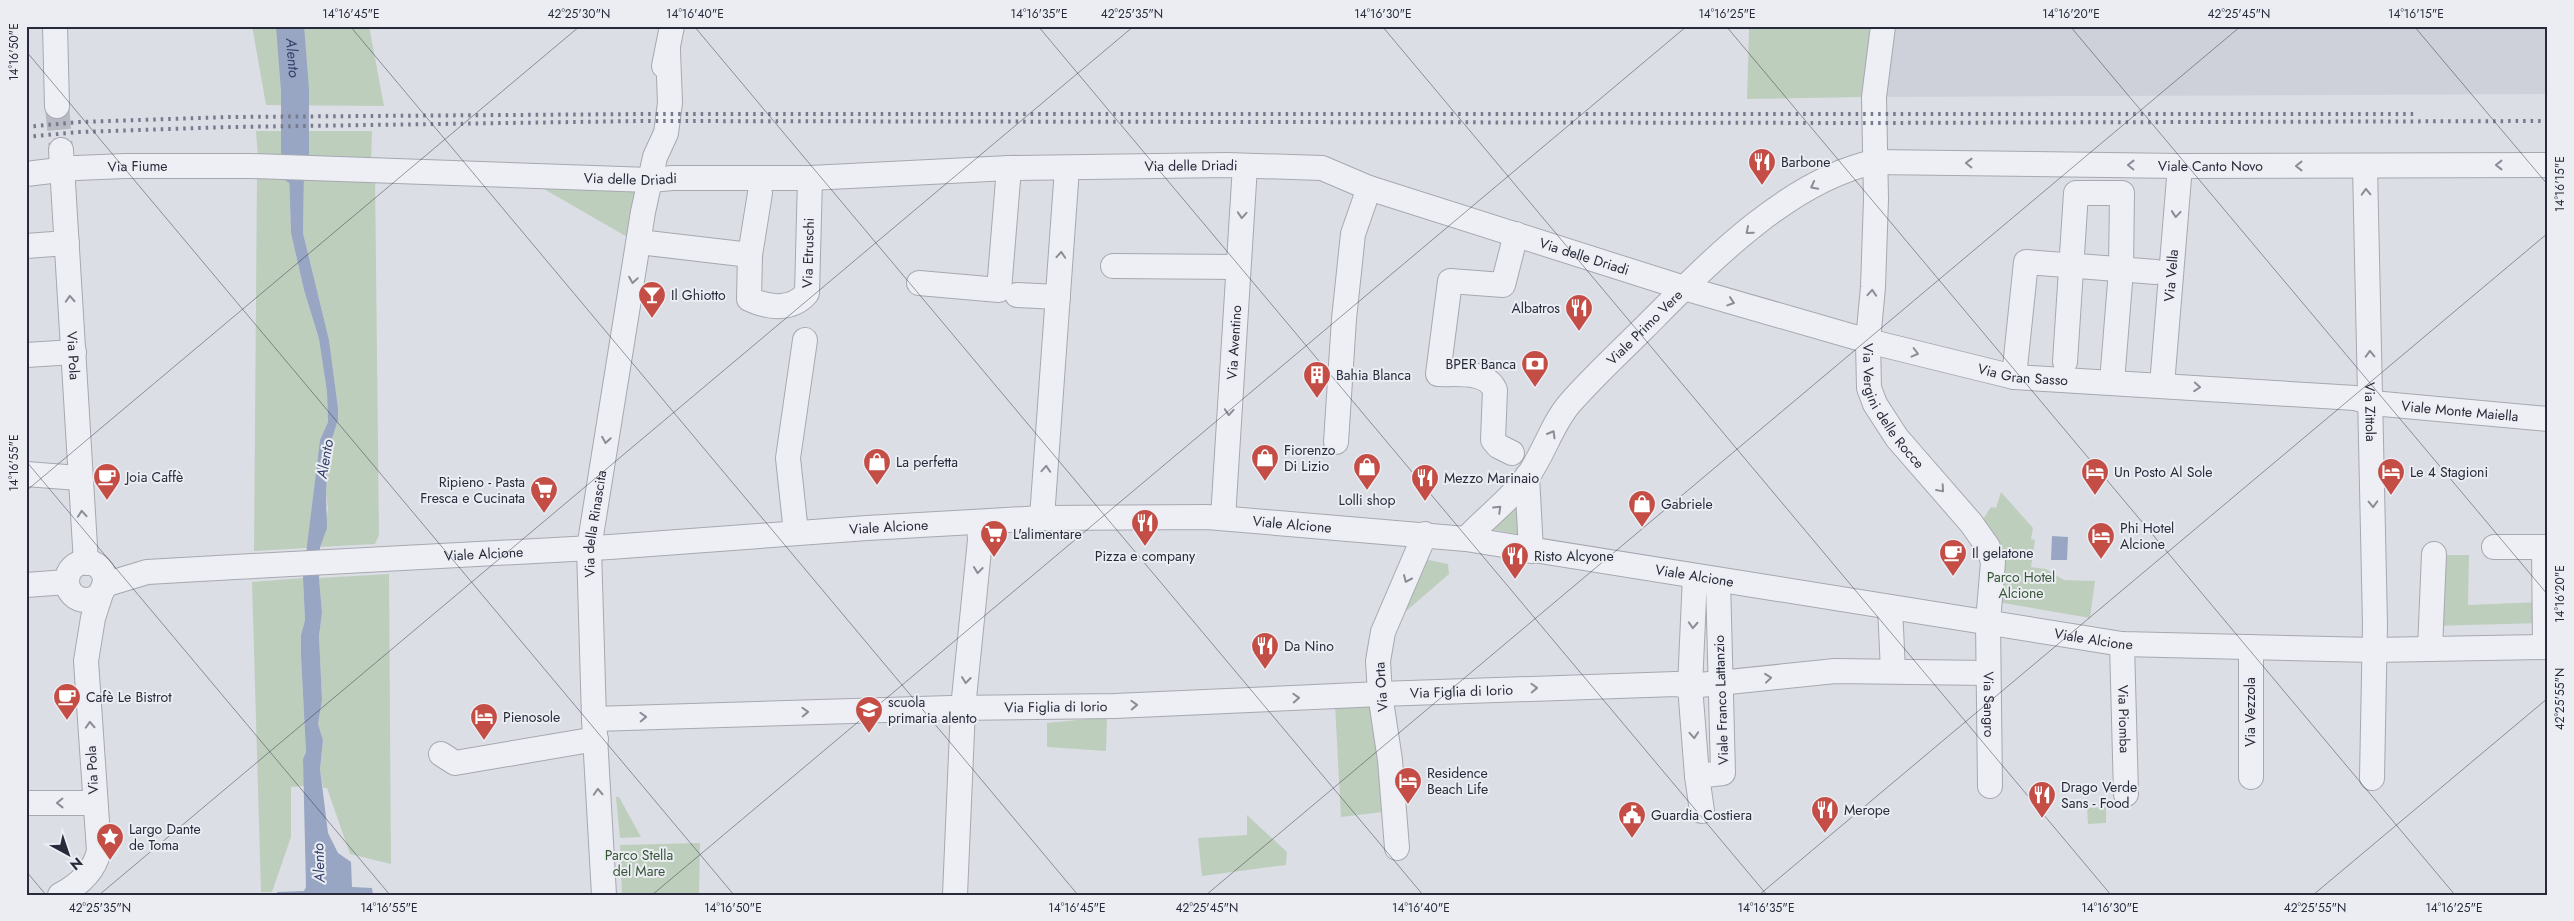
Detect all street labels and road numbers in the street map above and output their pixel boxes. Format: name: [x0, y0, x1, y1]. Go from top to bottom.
street label: Via delle Driadi: [1144, 155, 1238, 176]
street label: Via Fiume: [107, 156, 168, 177]
street label: Viale Canto Novo: [2158, 156, 2263, 176]
street label: Via delle Driadi: [583, 168, 677, 190]
street label: Via Etruschi: [797, 217, 819, 288]
street label: Via delle Driadi: [1537, 233, 1632, 280]
street label: Via Vella: [2159, 248, 2183, 302]
street label: Viale Primo Vere: [1602, 285, 1687, 370]
street label: Via Aventino: [1222, 304, 1246, 380]
street label: Via Pola: [62, 331, 85, 381]
street label: Via Vergini delle Rocce: [1858, 343, 1929, 473]
street label: Via Gran Sasso: [1976, 358, 2069, 390]
street label: Via Zittola: [2360, 382, 2381, 442]
street label: Viale Monte Maiella: [2400, 396, 2519, 426]
street label: Via della Rinascita: [579, 469, 611, 578]
street label: Viale Alcione: [1252, 511, 1332, 538]
street label: Viale Alcione: [848, 515, 929, 539]
street label: Viale Alcione: [443, 542, 524, 566]
street label: Viale Alcione: [1654, 559, 1735, 592]
street label: Viale Alcione: [2053, 623, 2133, 654]
street label: Viale Franco Lattanzio: [1709, 634, 1733, 765]
street label: Via Orta: [1369, 661, 1393, 713]
street label: Via Sangro: [1979, 671, 1999, 738]
street label: Via Vezzola: [2240, 677, 2260, 747]
street label: Via Figlia di Iorio: [1410, 679, 1514, 703]
street label: Via Piomba: [2113, 684, 2135, 753]
street label: Via Figlia di Iorio: [1004, 696, 1108, 717]
street label: Via Pola: [81, 745, 103, 795]

